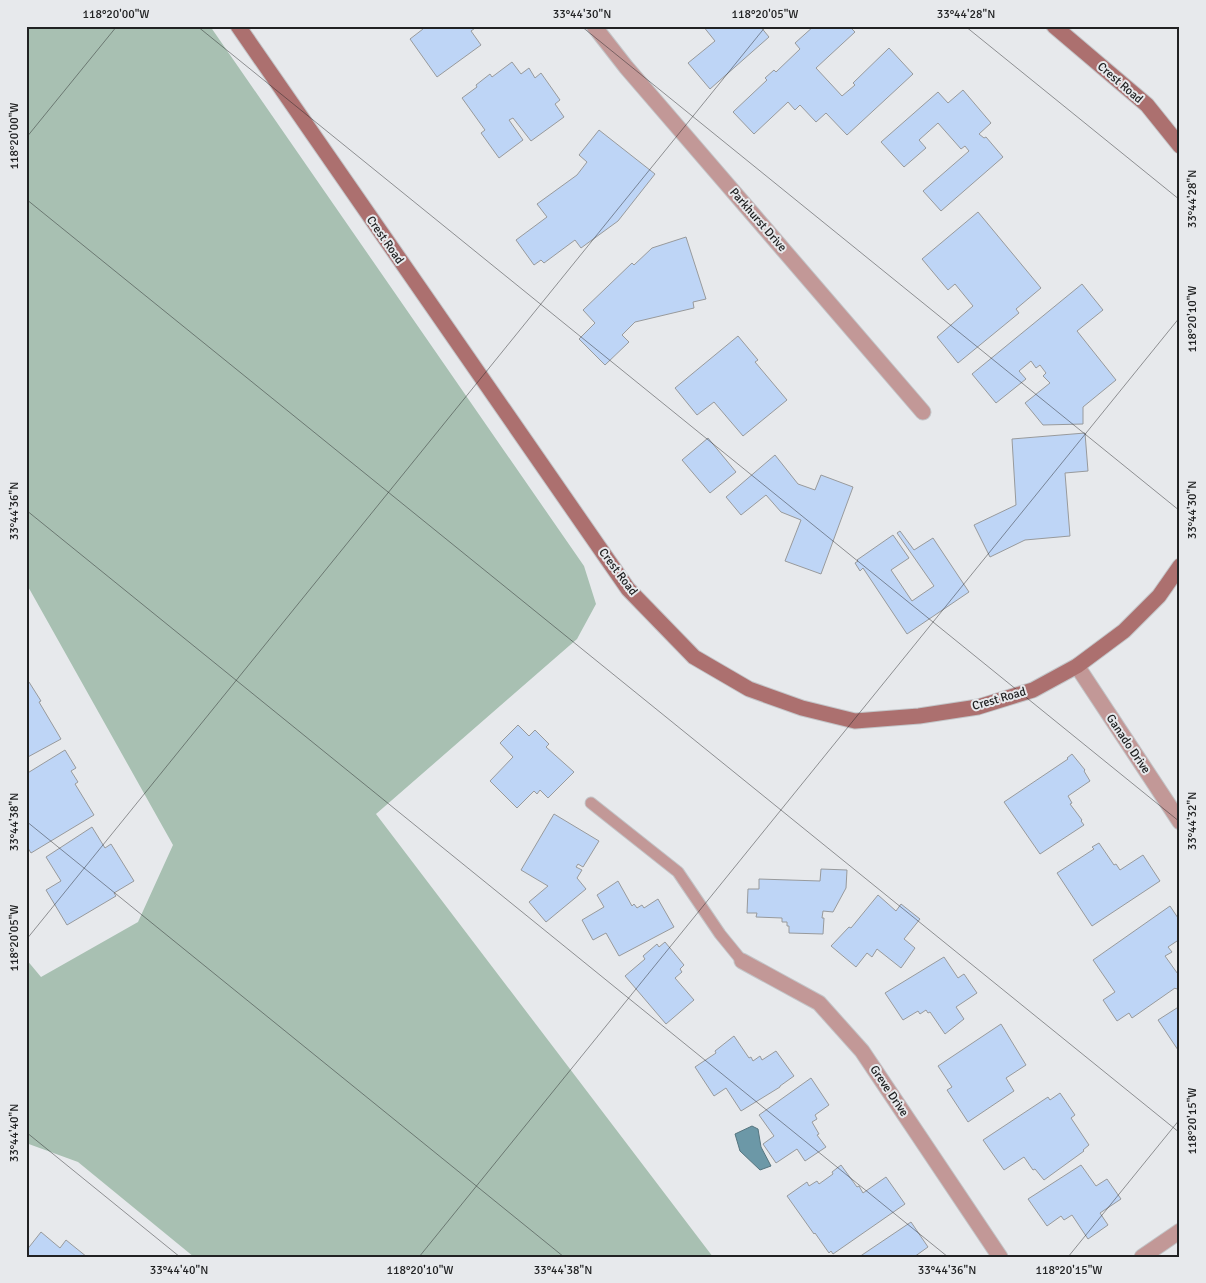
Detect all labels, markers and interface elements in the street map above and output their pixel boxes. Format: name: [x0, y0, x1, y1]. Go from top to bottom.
text: 118°20'00"W: [82, 7, 150, 22]
text: 33°44'30"N: [553, 7, 611, 22]
text: 118°20'05"W: [731, 7, 799, 22]
text: 33°44'28"N: [937, 7, 995, 22]
street label: Crest Road: [1094, 59, 1146, 107]
text: 118°20'00"W: [7, 102, 22, 170]
text: 33°44'28"N: [1185, 170, 1200, 228]
street label: Parkhurst Drive: [726, 185, 790, 255]
street label: Crest Road: [363, 213, 407, 267]
text: 118°20'10"W: [1185, 285, 1200, 353]
text: 33°44'30"N: [1185, 481, 1200, 539]
text: 33°44'36"N: [7, 482, 22, 540]
street label: Crest Road: [595, 545, 641, 599]
street label: Crest Road: [970, 684, 1028, 714]
street label: Ganado Drive: [1103, 711, 1153, 777]
text: 33°44'32"N: [1185, 792, 1200, 850]
text: 33°44'38"N: [7, 793, 22, 851]
text: 118°20'05"W: [7, 904, 22, 972]
street label: Greve Drive: [866, 1063, 912, 1119]
text: 118°20'15"W: [1185, 1087, 1200, 1155]
text: 33°44'40"N: [7, 1104, 22, 1162]
text: 33°44'40"N: [150, 1263, 208, 1278]
text: 118°20'10"W: [386, 1263, 454, 1278]
text: 33°44'38"N: [534, 1263, 592, 1278]
text: 33°44'36"N: [918, 1263, 976, 1278]
text: 118°20'15"W: [1035, 1263, 1103, 1278]

